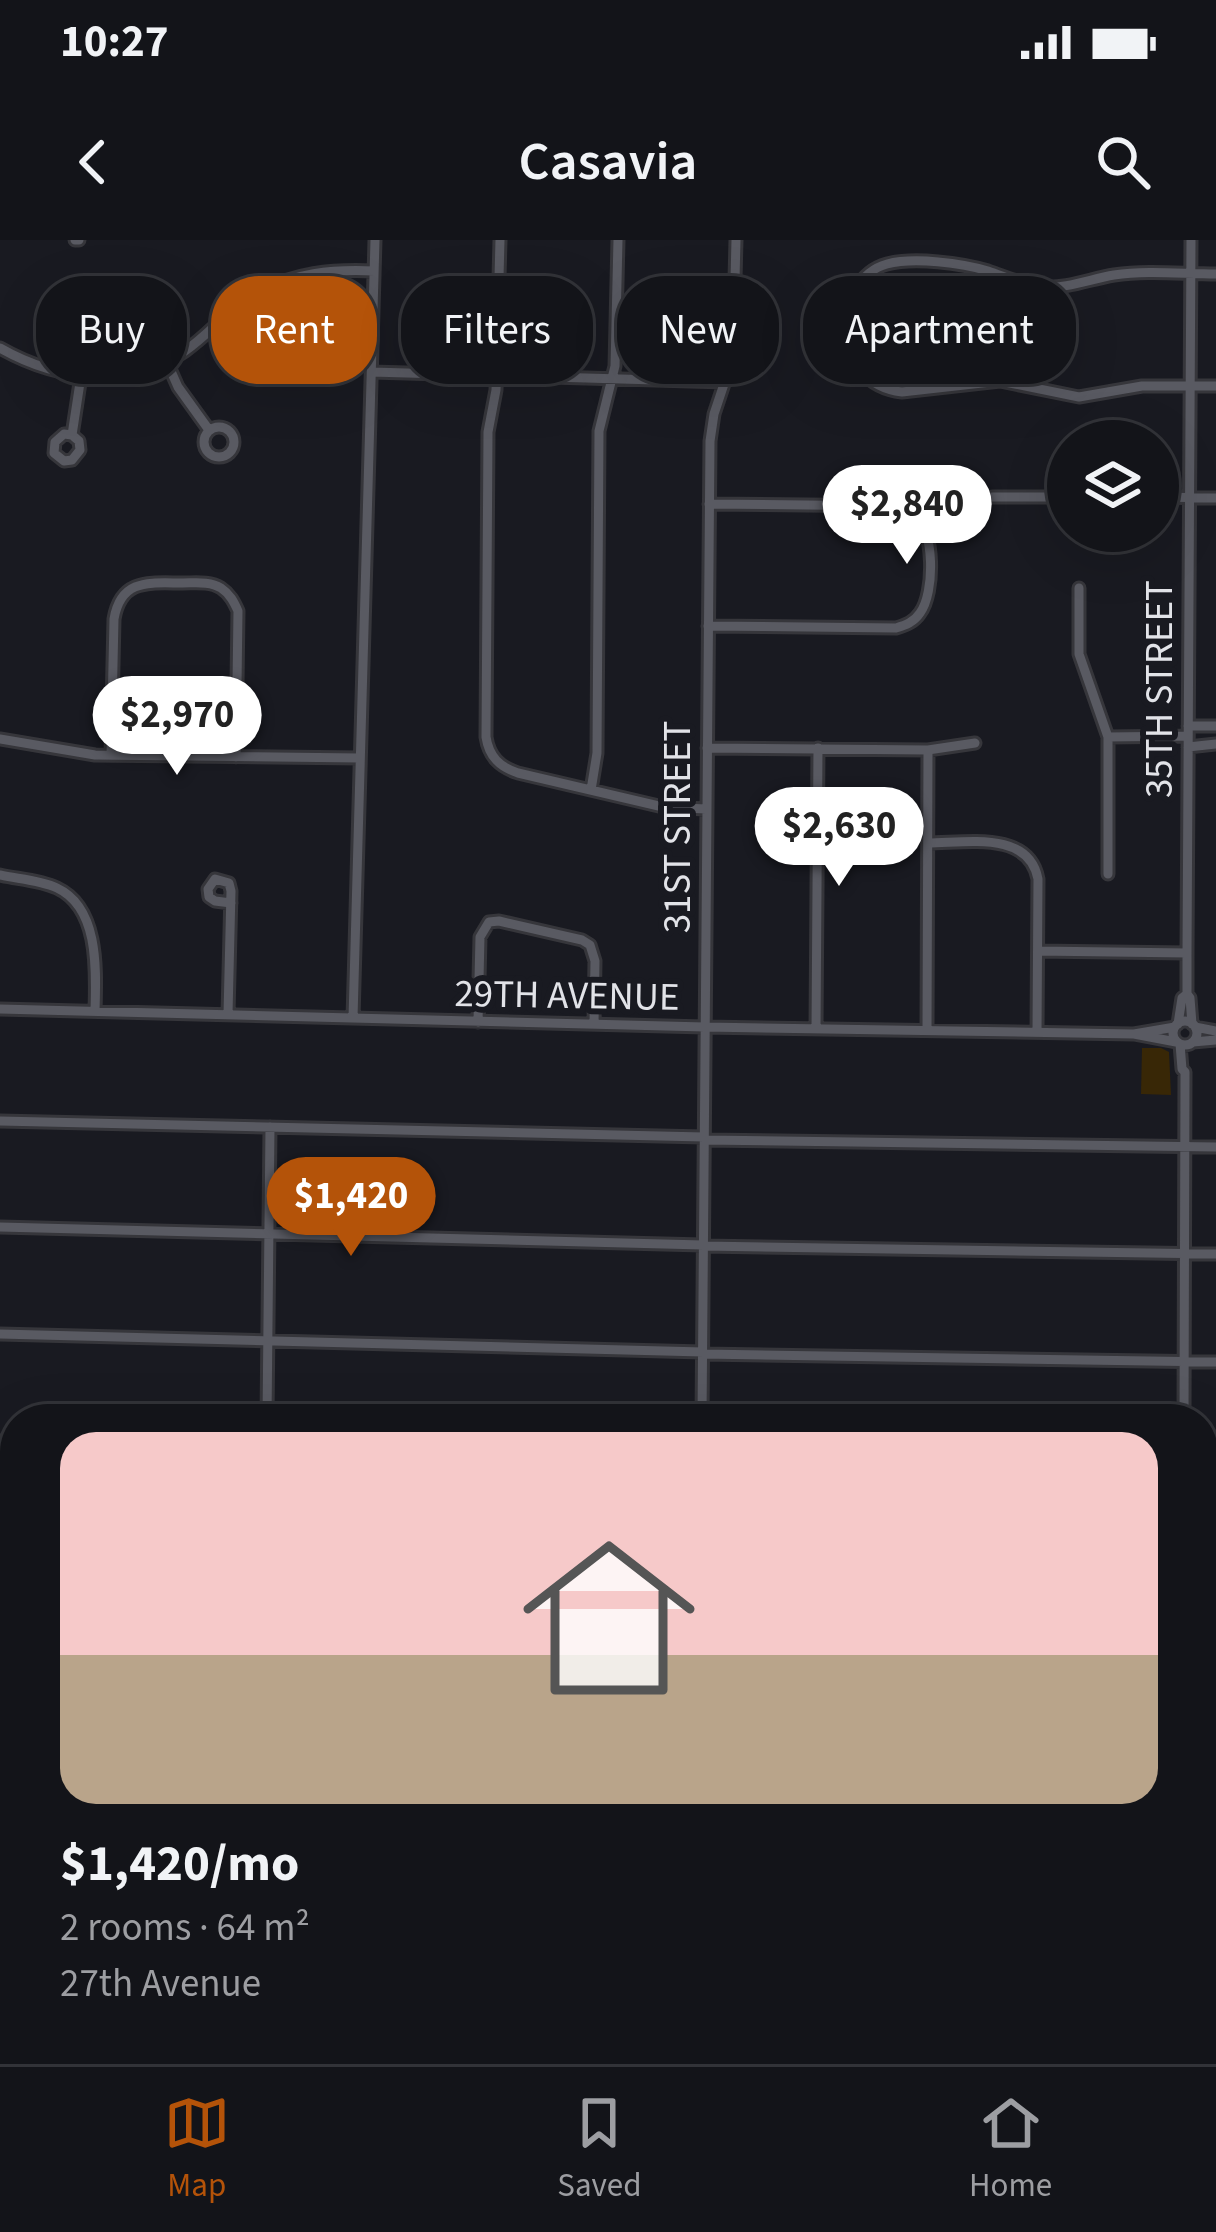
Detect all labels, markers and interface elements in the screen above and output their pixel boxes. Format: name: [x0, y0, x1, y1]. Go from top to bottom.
text: 10:27: [60, 10, 169, 74]
text: Casavia: [519, 124, 697, 201]
icon: back: [60, 129, 126, 195]
icon: search: [1090, 129, 1156, 195]
chip: Buy: [36, 276, 187, 384]
chip: Rent: [211, 276, 377, 384]
chip: Filters: [401, 276, 593, 384]
chip: New: [617, 276, 779, 384]
chip: Apartment: [803, 276, 1076, 384]
map controls: [1047, 420, 1179, 552]
button: layers: [1047, 420, 1179, 552]
pin: $2,840: [809, 465, 1005, 567]
text: $2,840: [850, 476, 964, 532]
street label: 35TH STREET: [1132, 580, 1188, 798]
pin: $2,970: [79, 676, 275, 778]
text: $2,970: [120, 687, 234, 743]
street label: 31ST STREET: [650, 721, 706, 933]
pin: $2,630: [741, 787, 937, 889]
text: $2,630: [782, 798, 896, 854]
street label: 29TH AVENUE: [454, 966, 680, 1026]
pin: $1,420: [253, 1157, 449, 1259]
text: $1,420: [294, 1168, 408, 1224]
icon: home: [501, 1510, 717, 1726]
text: $1,420/mo: [60, 1828, 299, 1900]
text: 2 rooms · 64 m²: [60, 1900, 310, 1956]
text: 27th Avenue: [60, 1956, 261, 2012]
tab: Map: [164, 2090, 230, 2209]
tab: Saved: [557, 2090, 642, 2209]
tab: Home: [969, 2090, 1052, 2209]

